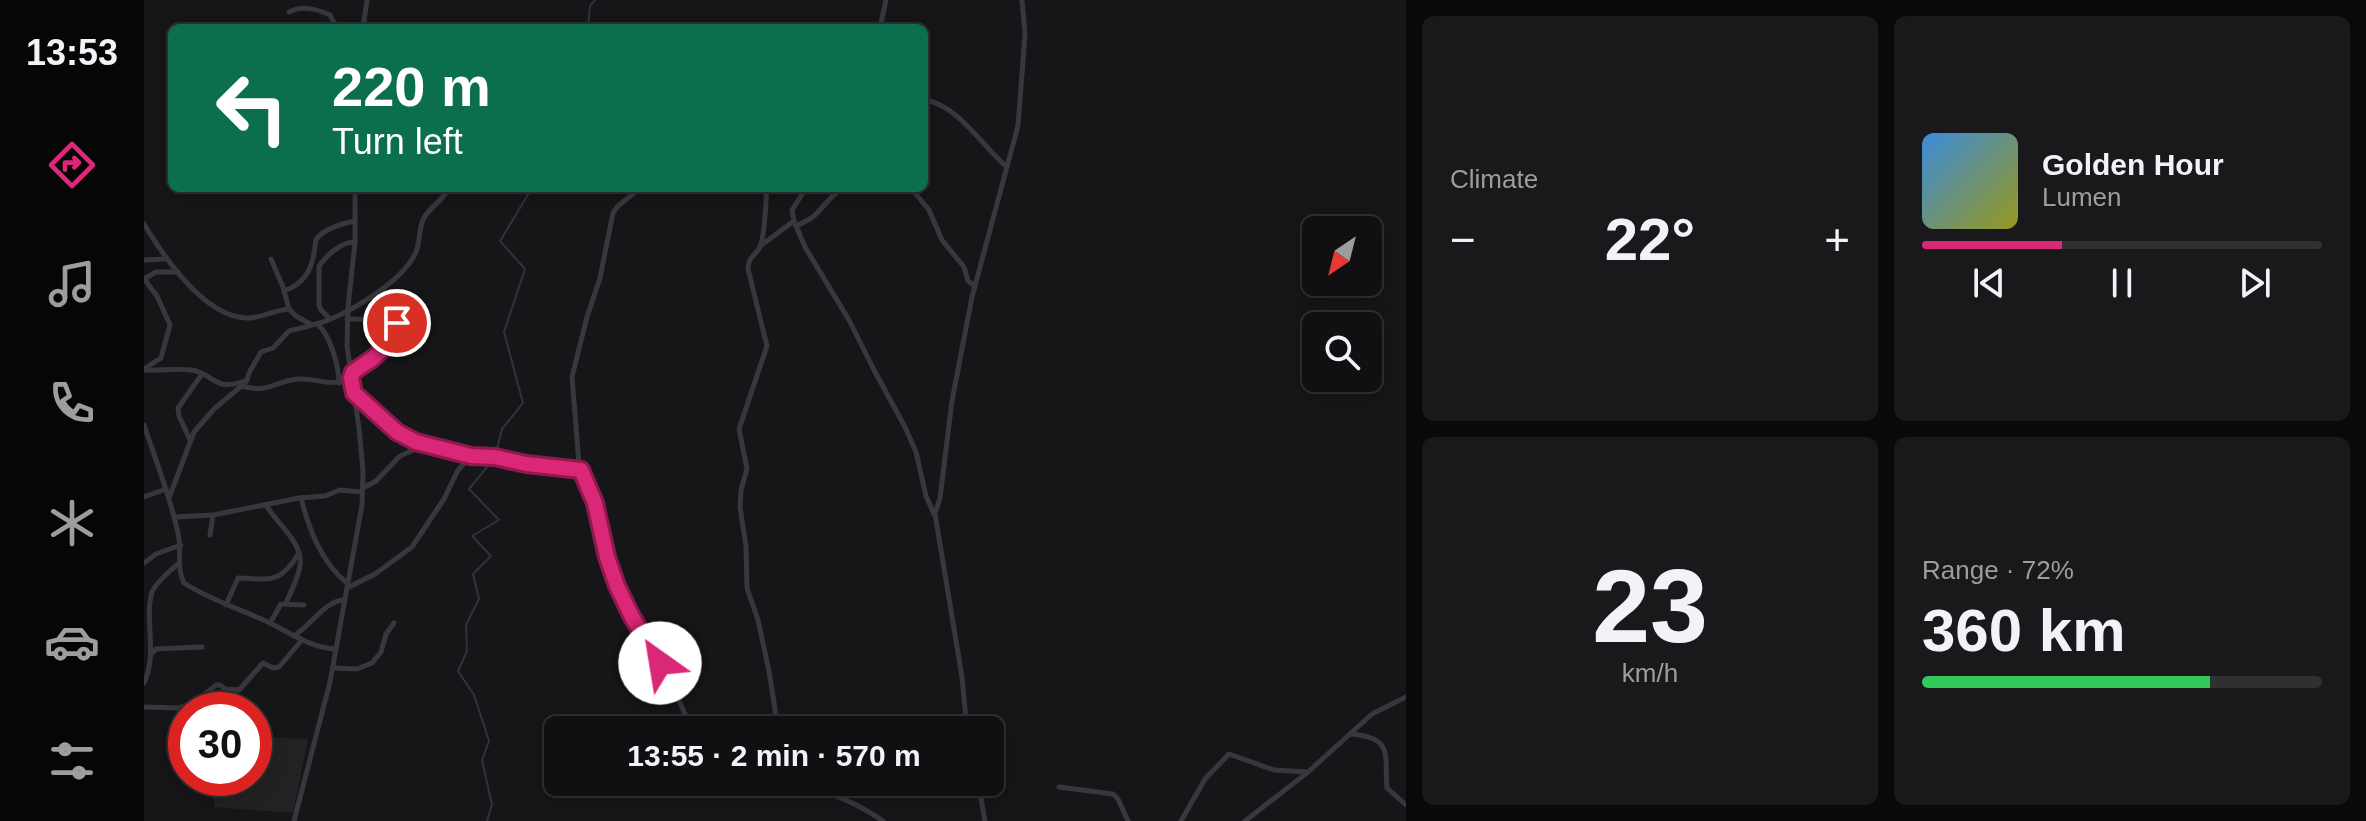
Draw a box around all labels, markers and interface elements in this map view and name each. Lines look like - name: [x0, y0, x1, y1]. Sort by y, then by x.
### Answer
- text: 13:53: [26, 32, 118, 73]
- text: 220 m: [332, 55, 491, 118]
- icon: left: [200, 56, 304, 160]
- text: Turn left: [332, 121, 463, 162]
- icon: directions: [44, 137, 100, 193]
- text: Golden Hour: [2042, 148, 2224, 181]
- text: Climate: [1450, 164, 1538, 194]
- text: Lumen: [2042, 182, 2122, 212]
- text: 22°: [1605, 206, 1695, 273]
- text: −: [1450, 215, 1476, 264]
- text: +: [1824, 215, 1850, 264]
- north arrow: [1302, 216, 1382, 296]
- map controls: [1302, 216, 1382, 392]
- icon: music: [44, 256, 100, 312]
- icon: previous: [1967, 261, 2011, 305]
- icon: pause: [2100, 261, 2144, 305]
- icon: next: [2233, 261, 2277, 305]
- pin: [363, 289, 431, 357]
- icon: arrive: [375, 301, 419, 345]
- button: search: [1302, 312, 1382, 392]
- icon: phone: [44, 375, 100, 431]
- icon: climate: [44, 495, 100, 551]
- text: 23: [1592, 548, 1708, 664]
- text: Range · 72%: [1922, 555, 2074, 585]
- text: 360 km: [1922, 597, 2126, 664]
- icon: car: [44, 614, 100, 670]
- position arrow: [618, 621, 702, 705]
- text: km/h: [1622, 658, 1678, 688]
- speed limit sign: 30: [168, 692, 272, 796]
- icon: filters: [44, 733, 100, 789]
- text: 13:55 · 2 min · 570 m: [627, 739, 921, 772]

